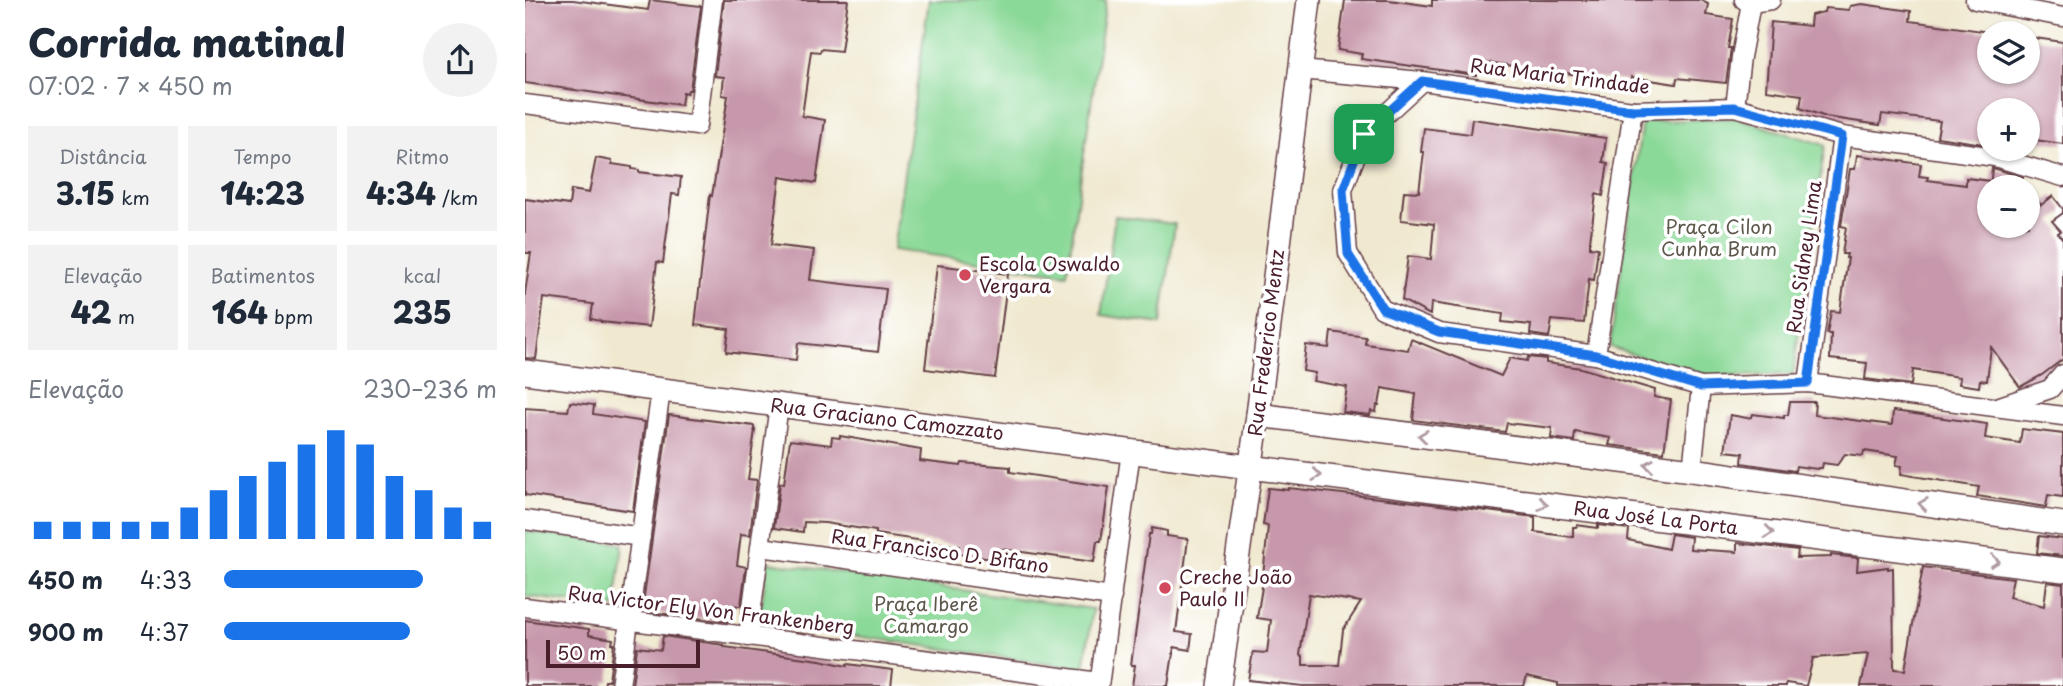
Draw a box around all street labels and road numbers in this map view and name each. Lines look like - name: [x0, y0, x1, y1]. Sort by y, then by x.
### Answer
- street label: Rua Maria Trindade: [1469, 50, 1651, 100]
- street label: Rua Sidney Lima: [1778, 179, 1828, 335]
- street label: Rua Frederico Mentz: [1240, 248, 1290, 438]
- street label: Rua Graciano Camozzato: [769, 390, 1005, 446]
- street label: Rua José La Porta: [1572, 493, 1740, 541]
- street label: Rua Francisco D. Bifano: [830, 521, 1051, 579]
- street label: Rua Victor Ely Von Frankenberg: [566, 578, 856, 640]

